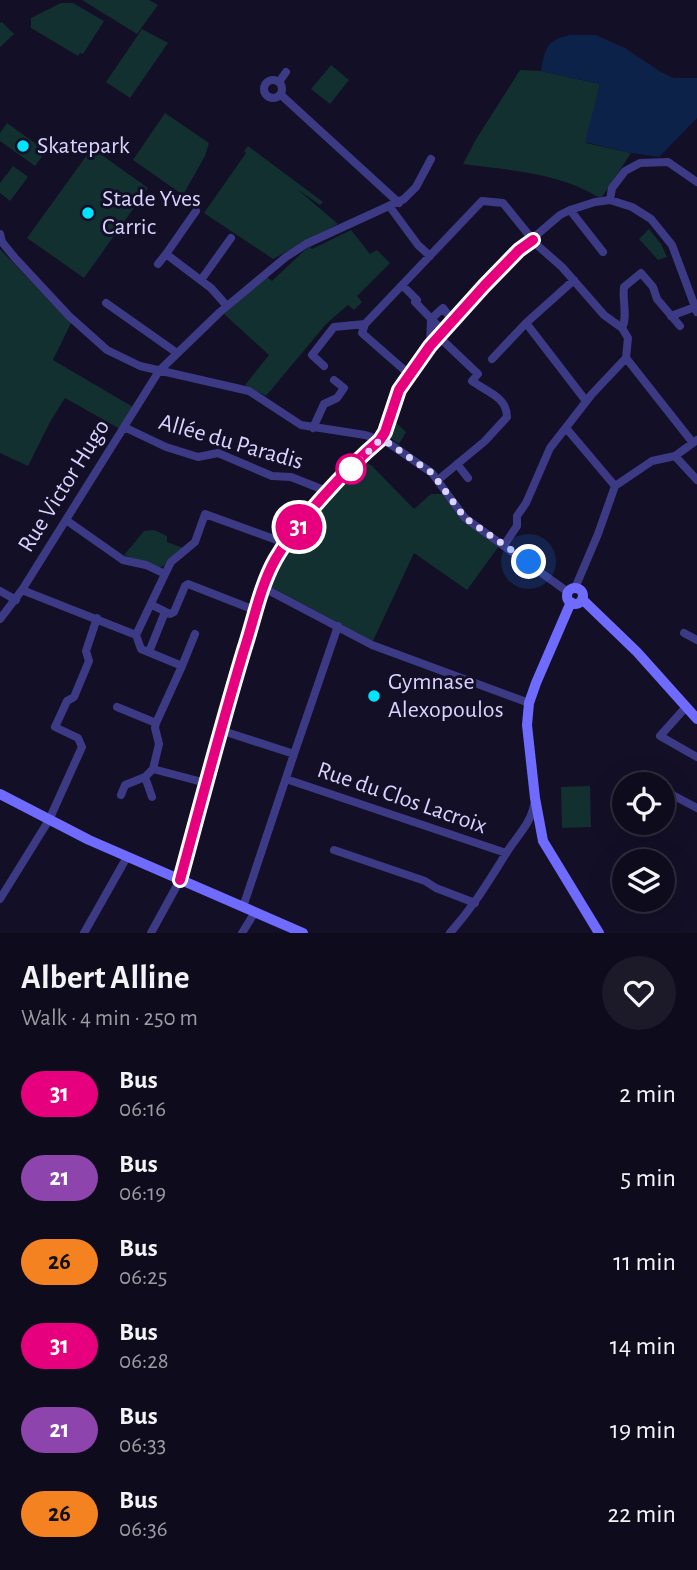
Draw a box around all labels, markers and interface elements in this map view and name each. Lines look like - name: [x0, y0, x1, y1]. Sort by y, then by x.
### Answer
- place label: Skatepark: [37, 134, 130, 158]
- marker: Skatepark: [15, 138, 31, 154]
- place label: Stade Yves Carric: [102, 187, 201, 239]
- marker: Stade Yves Carric: [80, 205, 96, 221]
- street label: Allée du Paradis: [156, 410, 306, 474]
- street label: Rue Victor Hugo: [14, 416, 114, 556]
- unlabelled marker: [336, 454, 366, 484]
- line badge: 31: [268, 504, 330, 550]
- text: 31: [290, 515, 308, 539]
- your location: [511, 544, 546, 579]
- place label: Gymnase Alexopoulos: [388, 670, 504, 722]
- marker: Gymnase Alexopoulos: [366, 688, 382, 704]
- street label: Rue du Clos Lacroix: [314, 758, 490, 838]
- map controls: [612, 772, 675, 912]
- button: locate: [612, 772, 675, 835]
- button: layers: [612, 849, 675, 912]
- button: heart: [602, 956, 676, 1030]
- text: Albert Alline: [21, 962, 189, 995]
- text: Walk · 4 min · 250 m: [21, 1007, 198, 1030]
- text: Bus: [119, 1067, 158, 1093]
- text: 2 min: [619, 1081, 676, 1107]
- text: 31: [50, 1082, 69, 1106]
- text: 06:16: [119, 1098, 166, 1121]
- text: Bus: [119, 1151, 158, 1177]
- text: 5 min: [620, 1165, 676, 1191]
- text: 21: [50, 1166, 69, 1190]
- text: 06:19: [119, 1182, 166, 1205]
- text: Bus: [119, 1235, 158, 1261]
- text: 11 min: [613, 1249, 676, 1275]
- text: 26: [48, 1250, 71, 1274]
- text: 06:25: [119, 1266, 167, 1289]
- text: Bus: [119, 1319, 158, 1345]
- text: 14 min: [610, 1333, 676, 1359]
- text: 31: [50, 1334, 69, 1358]
- text: 06:28: [119, 1350, 169, 1373]
- text: Bus: [119, 1403, 158, 1429]
- text: 19 min: [610, 1417, 676, 1443]
- text: 21: [50, 1418, 69, 1442]
- text: 06:33: [119, 1434, 166, 1457]
- text: Bus: [119, 1487, 158, 1513]
- text: 22 min: [608, 1501, 676, 1527]
- text: 26: [48, 1502, 71, 1526]
- text: 06:36: [119, 1518, 168, 1541]

